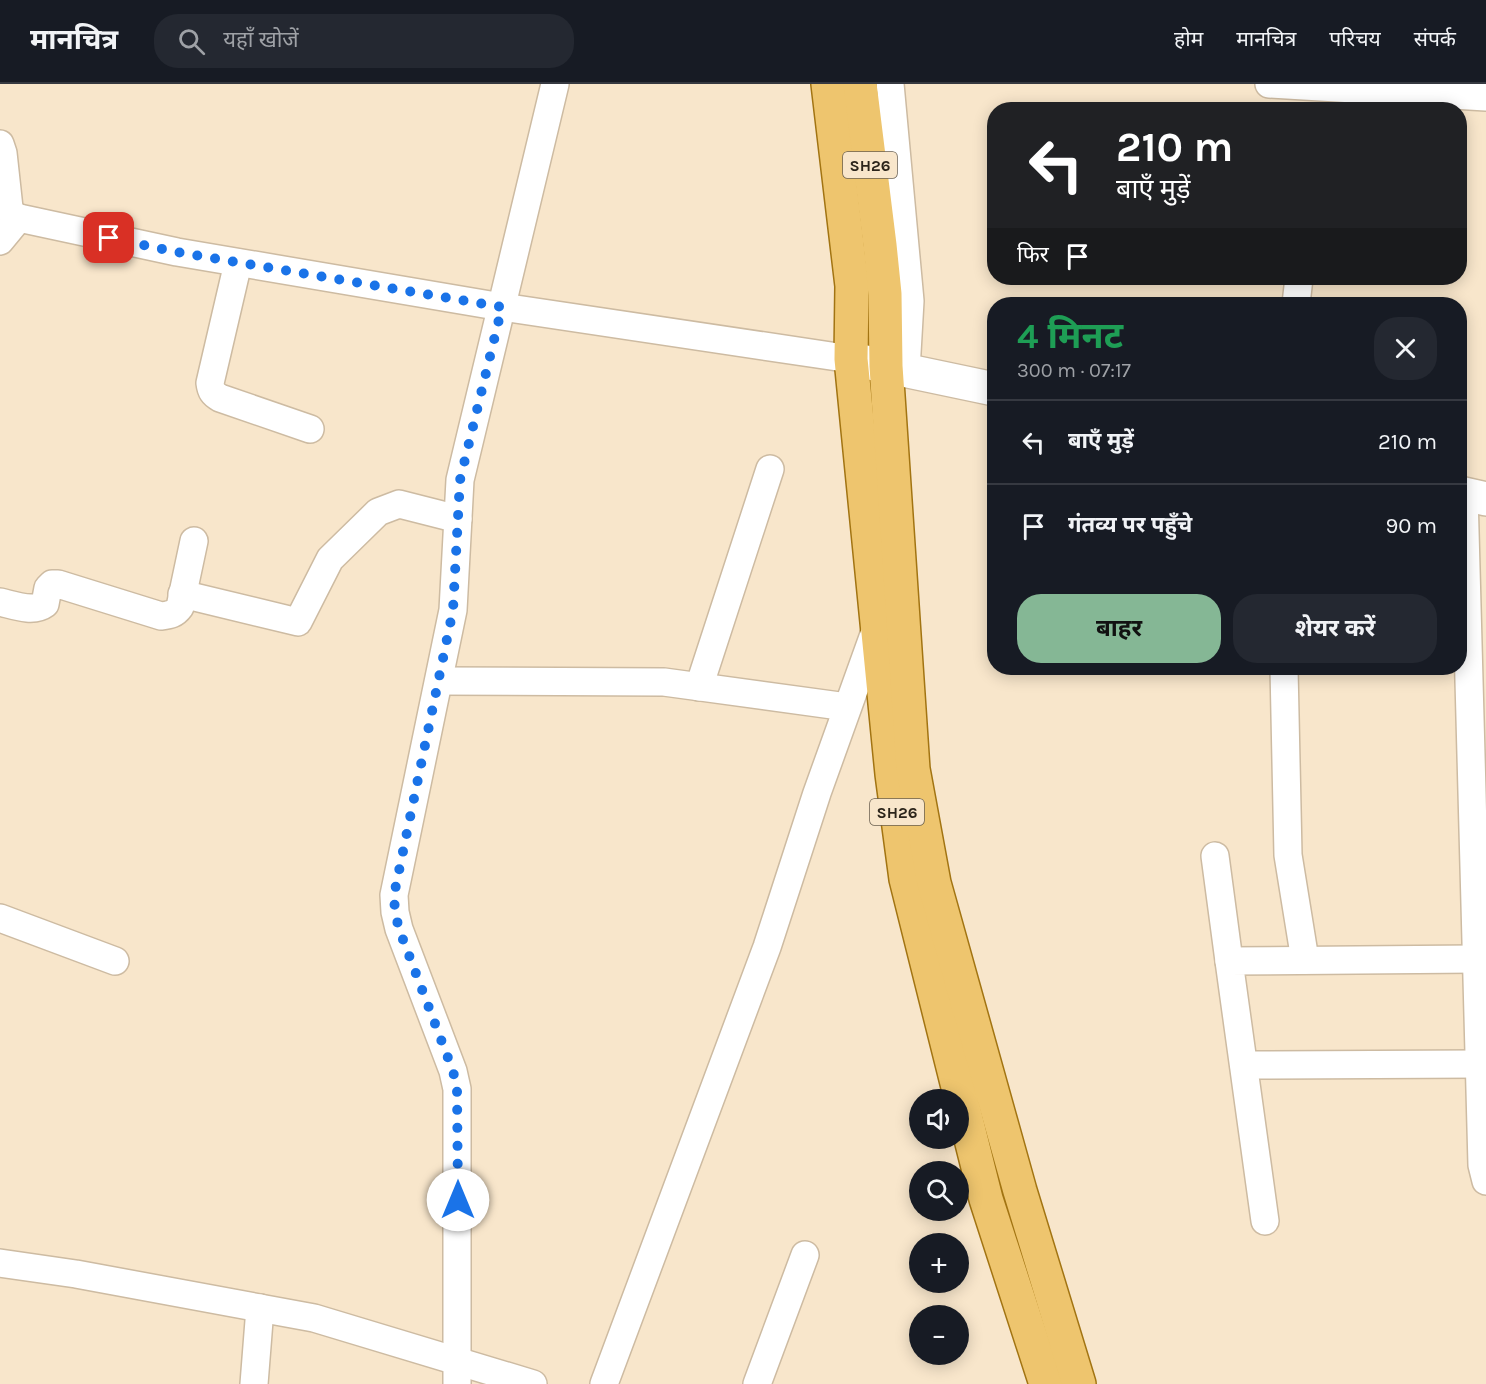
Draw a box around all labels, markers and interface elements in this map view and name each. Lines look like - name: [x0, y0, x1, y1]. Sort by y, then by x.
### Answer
- search box: [154, 14, 574, 68]
- text: मानचित्र: [30, 23, 118, 56]
- icon: search: [175, 25, 208, 58]
- text: यहाँ खोजें: [223, 27, 299, 53]
- text: होम: [1174, 27, 1203, 51]
- text: मानचित्र: [1236, 27, 1296, 51]
- text: परिचय: [1329, 27, 1381, 51]
- text: संपर्क: [1414, 27, 1456, 51]
- text: 210 m: [1116, 122, 1233, 172]
- icon: left: [1017, 126, 1095, 204]
- road number: SH26: [843, 152, 897, 178]
- text: बाएँ मुड़ें: [1116, 173, 1190, 205]
- pin: [83, 212, 134, 263]
- icon: arrive: [92, 221, 125, 254]
- icon: arrive: [1061, 240, 1094, 273]
- text: फिर: [1017, 242, 1049, 268]
- text: 4 मिनट: [1017, 315, 1123, 357]
- button: close: [1374, 317, 1437, 380]
- text: 300 m · 07:17: [1017, 359, 1131, 382]
- icon: left: [1017, 426, 1050, 459]
- text: बाएँ मुड़ें: [1068, 428, 1134, 454]
- text: 210 m: [1378, 429, 1437, 455]
- icon: arrive: [1017, 510, 1050, 543]
- text: गंतव्य पर पहुँचे: [1068, 512, 1192, 538]
- text: 90 m: [1385, 513, 1437, 539]
- button: बाहर: [1017, 594, 1221, 663]
- button: शेयर करें: [1233, 594, 1437, 663]
- road number: SH26: [870, 799, 924, 825]
- map controls: [909, 1089, 969, 1365]
- button: sound: [909, 1089, 969, 1149]
- button: search: [909, 1161, 969, 1221]
- position arrow: [426, 1168, 490, 1232]
- button: +: [909, 1233, 969, 1293]
- button: −: [909, 1305, 969, 1365]

